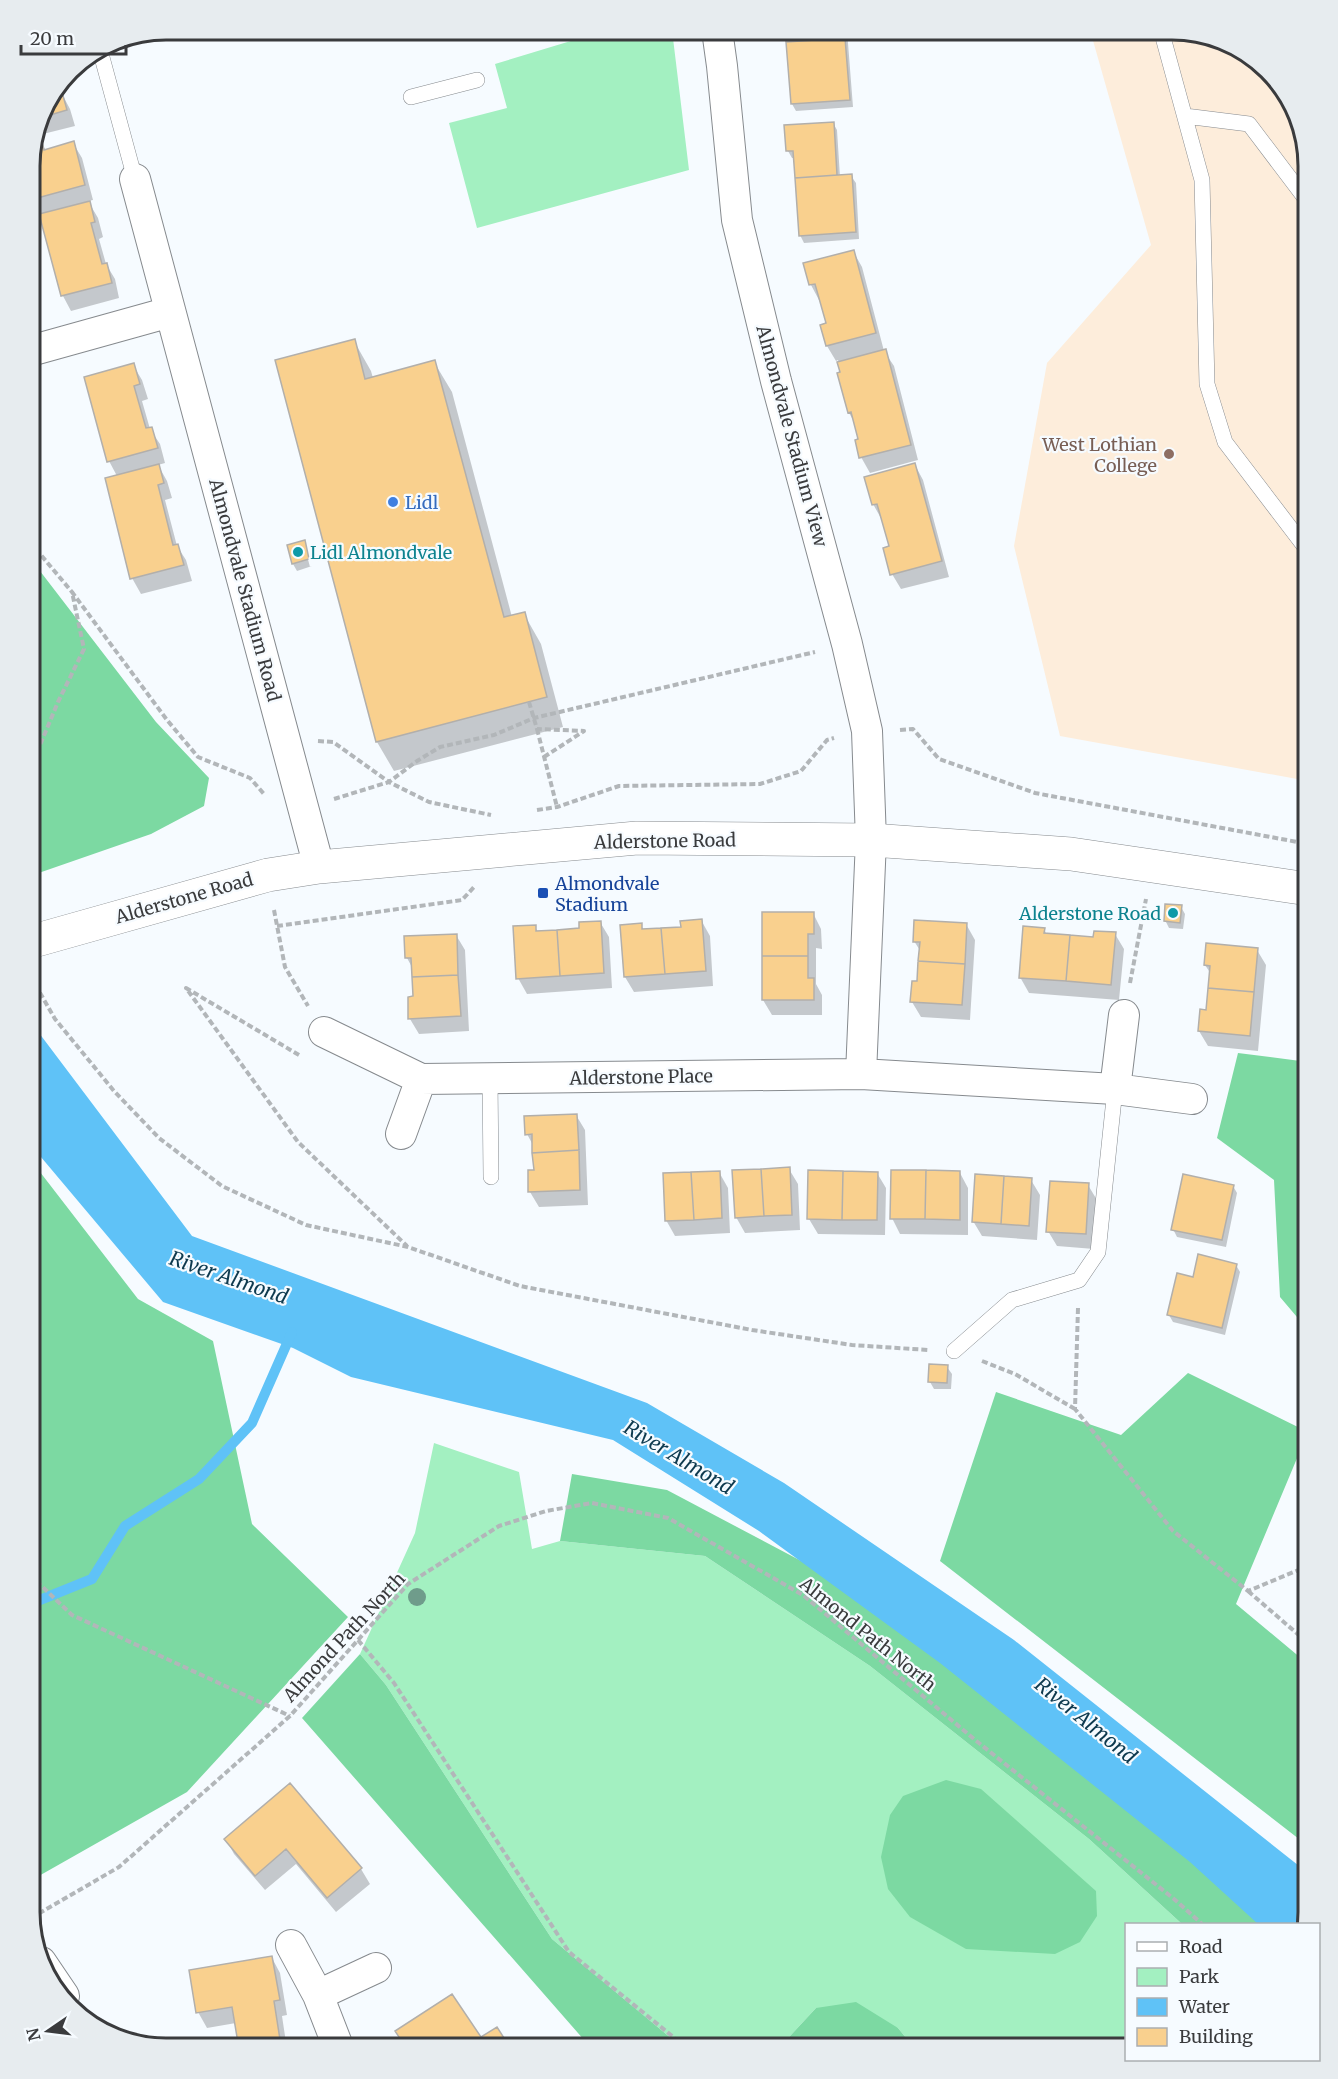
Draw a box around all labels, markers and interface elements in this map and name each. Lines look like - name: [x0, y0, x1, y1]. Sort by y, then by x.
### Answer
- scale bar: [21, 18, 126, 56]
- text: 20 m: [30, 27, 74, 50]
- street label: Almondvale Stadium View: [751, 322, 833, 550]
- place label: West Lothian College: [1041, 433, 1157, 477]
- marker: West Lothian College: [1162, 447, 1176, 461]
- street label: Almondvale Stadium Road: [204, 475, 286, 704]
- place label: Lidl: [405, 491, 439, 514]
- marker: Lidl: [386, 495, 400, 509]
- place label: Lidl Almondvale: [310, 541, 452, 564]
- marker: Lidl Almondvale: [291, 545, 305, 559]
- street label: Alderstone Road: [593, 828, 736, 854]
- street label: Alderstone Road: [112, 867, 256, 929]
- place label: Almondvale Stadium: [554, 872, 660, 916]
- marker: Almondvale Stadium: [536, 886, 550, 900]
- place label: Alderstone Road: [1018, 902, 1161, 925]
- marker: Alderstone Road: [1166, 906, 1180, 920]
- street label: Alderstone Place: [568, 1064, 713, 1090]
- water label: River Almond: [166, 1245, 292, 1309]
- water label: River Almond: [620, 1414, 739, 1500]
- street label: Almond Path North: [277, 1567, 410, 1707]
- street label: Almond Path North: [794, 1571, 941, 1696]
- water label: River Almond: [1030, 1671, 1142, 1769]
- legend: [1125, 1923, 1320, 2061]
- text: Road: [1179, 1935, 1223, 1958]
- text: Park: [1179, 1965, 1220, 1988]
- text: Water: [1178, 1995, 1230, 2018]
- north arrow: [18, 2001, 78, 2061]
- text: Building: [1179, 2025, 1253, 2048]
- text: N: [22, 2026, 45, 2043]

